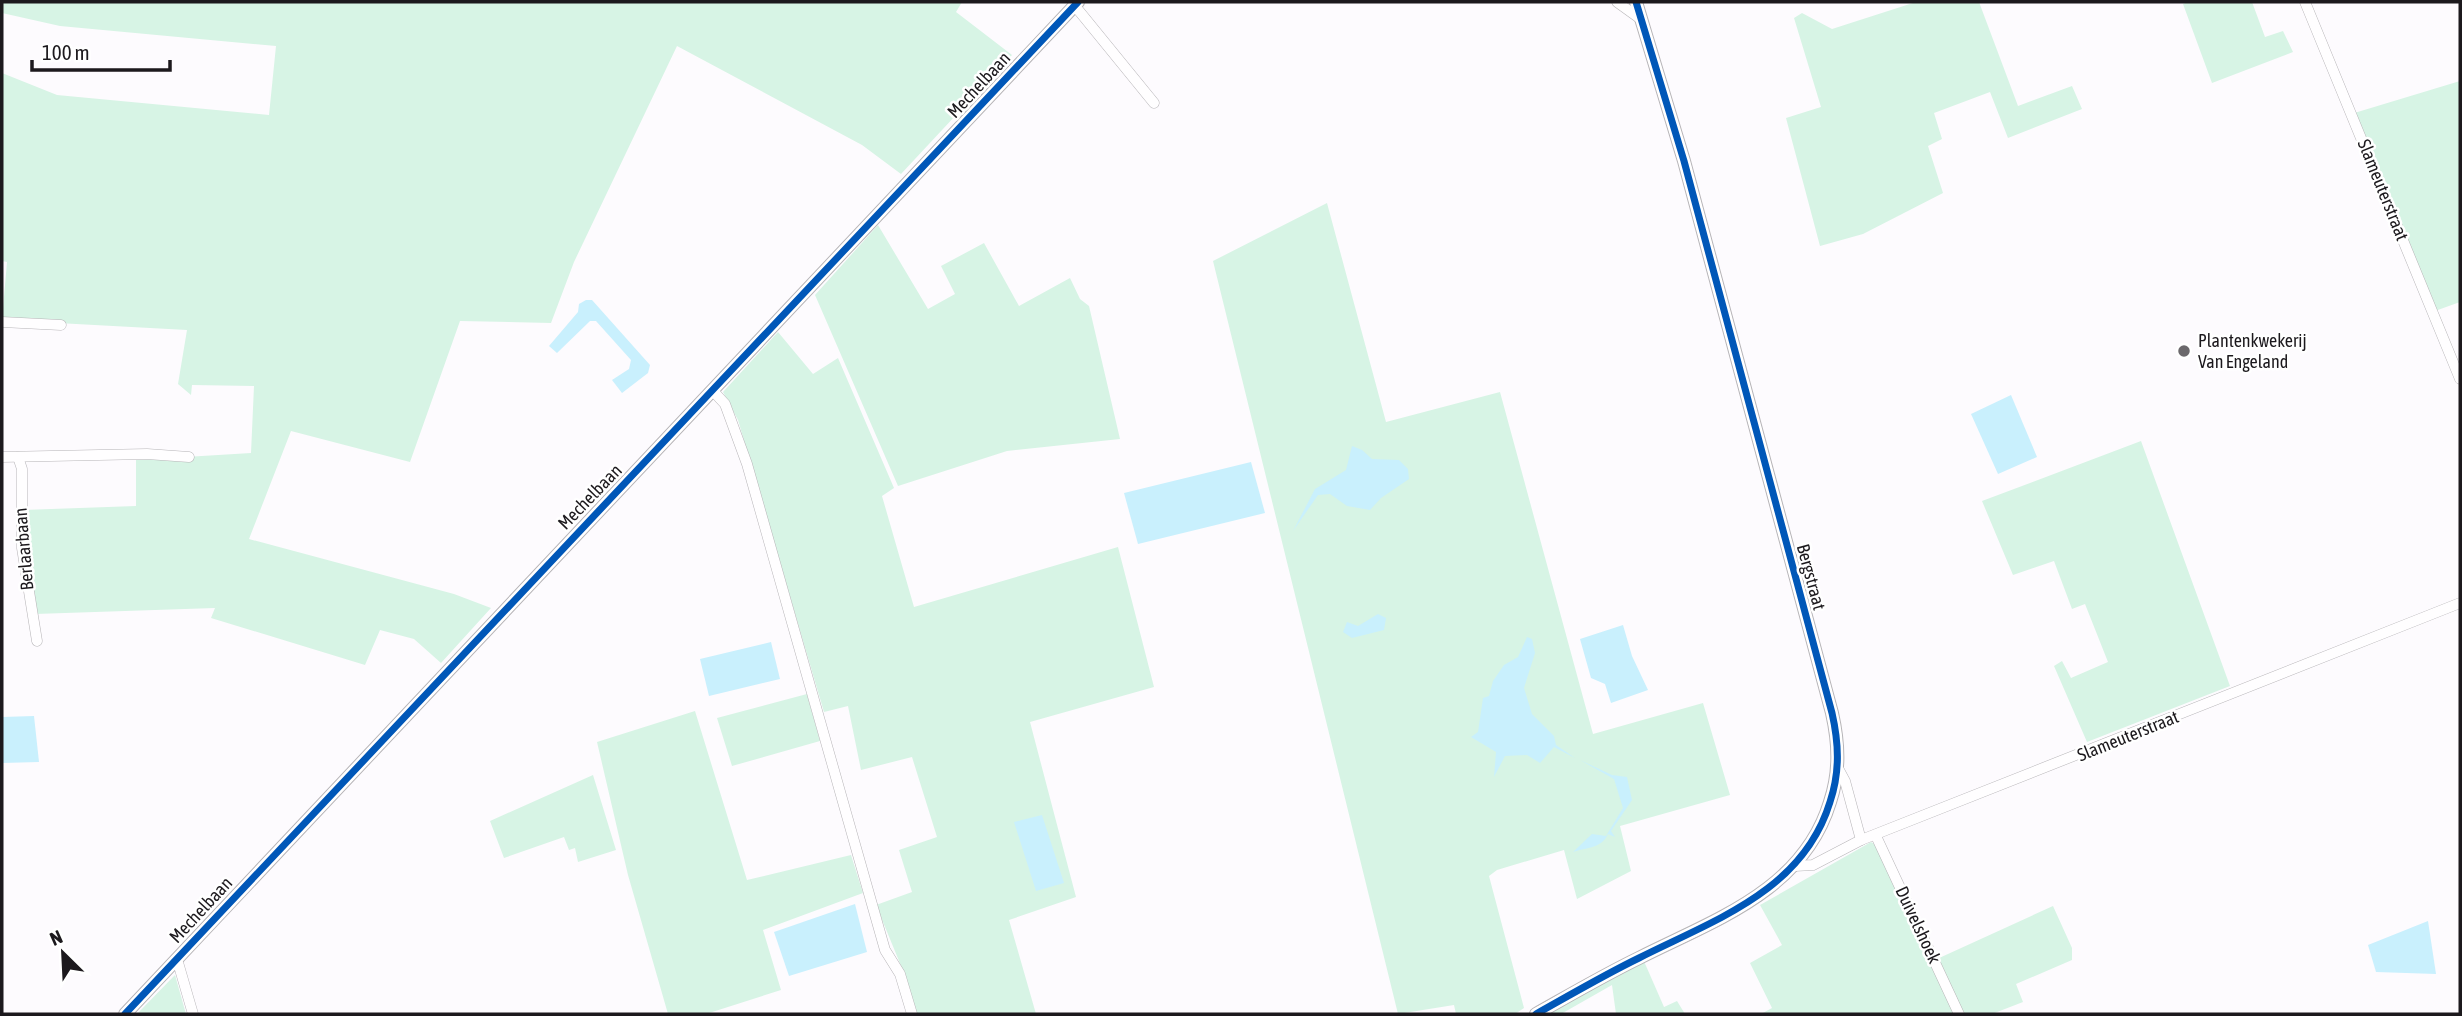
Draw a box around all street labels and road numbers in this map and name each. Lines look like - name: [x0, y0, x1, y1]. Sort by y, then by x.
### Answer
- street label: Mechelbaan: [943, 47, 1014, 122]
- street label: Slameuterstraat: [2354, 136, 2413, 244]
- street label: Mechelbaan: [553, 460, 626, 534]
- street label: Berlaarbaan: [9, 507, 38, 591]
- street label: Bergstraat: [1793, 541, 1830, 612]
- street label: Slameuterstraat: [2074, 706, 2182, 765]
- street label: Mechelbaan: [165, 872, 236, 947]
- street label: Duivelshoek: [1891, 883, 1945, 967]

